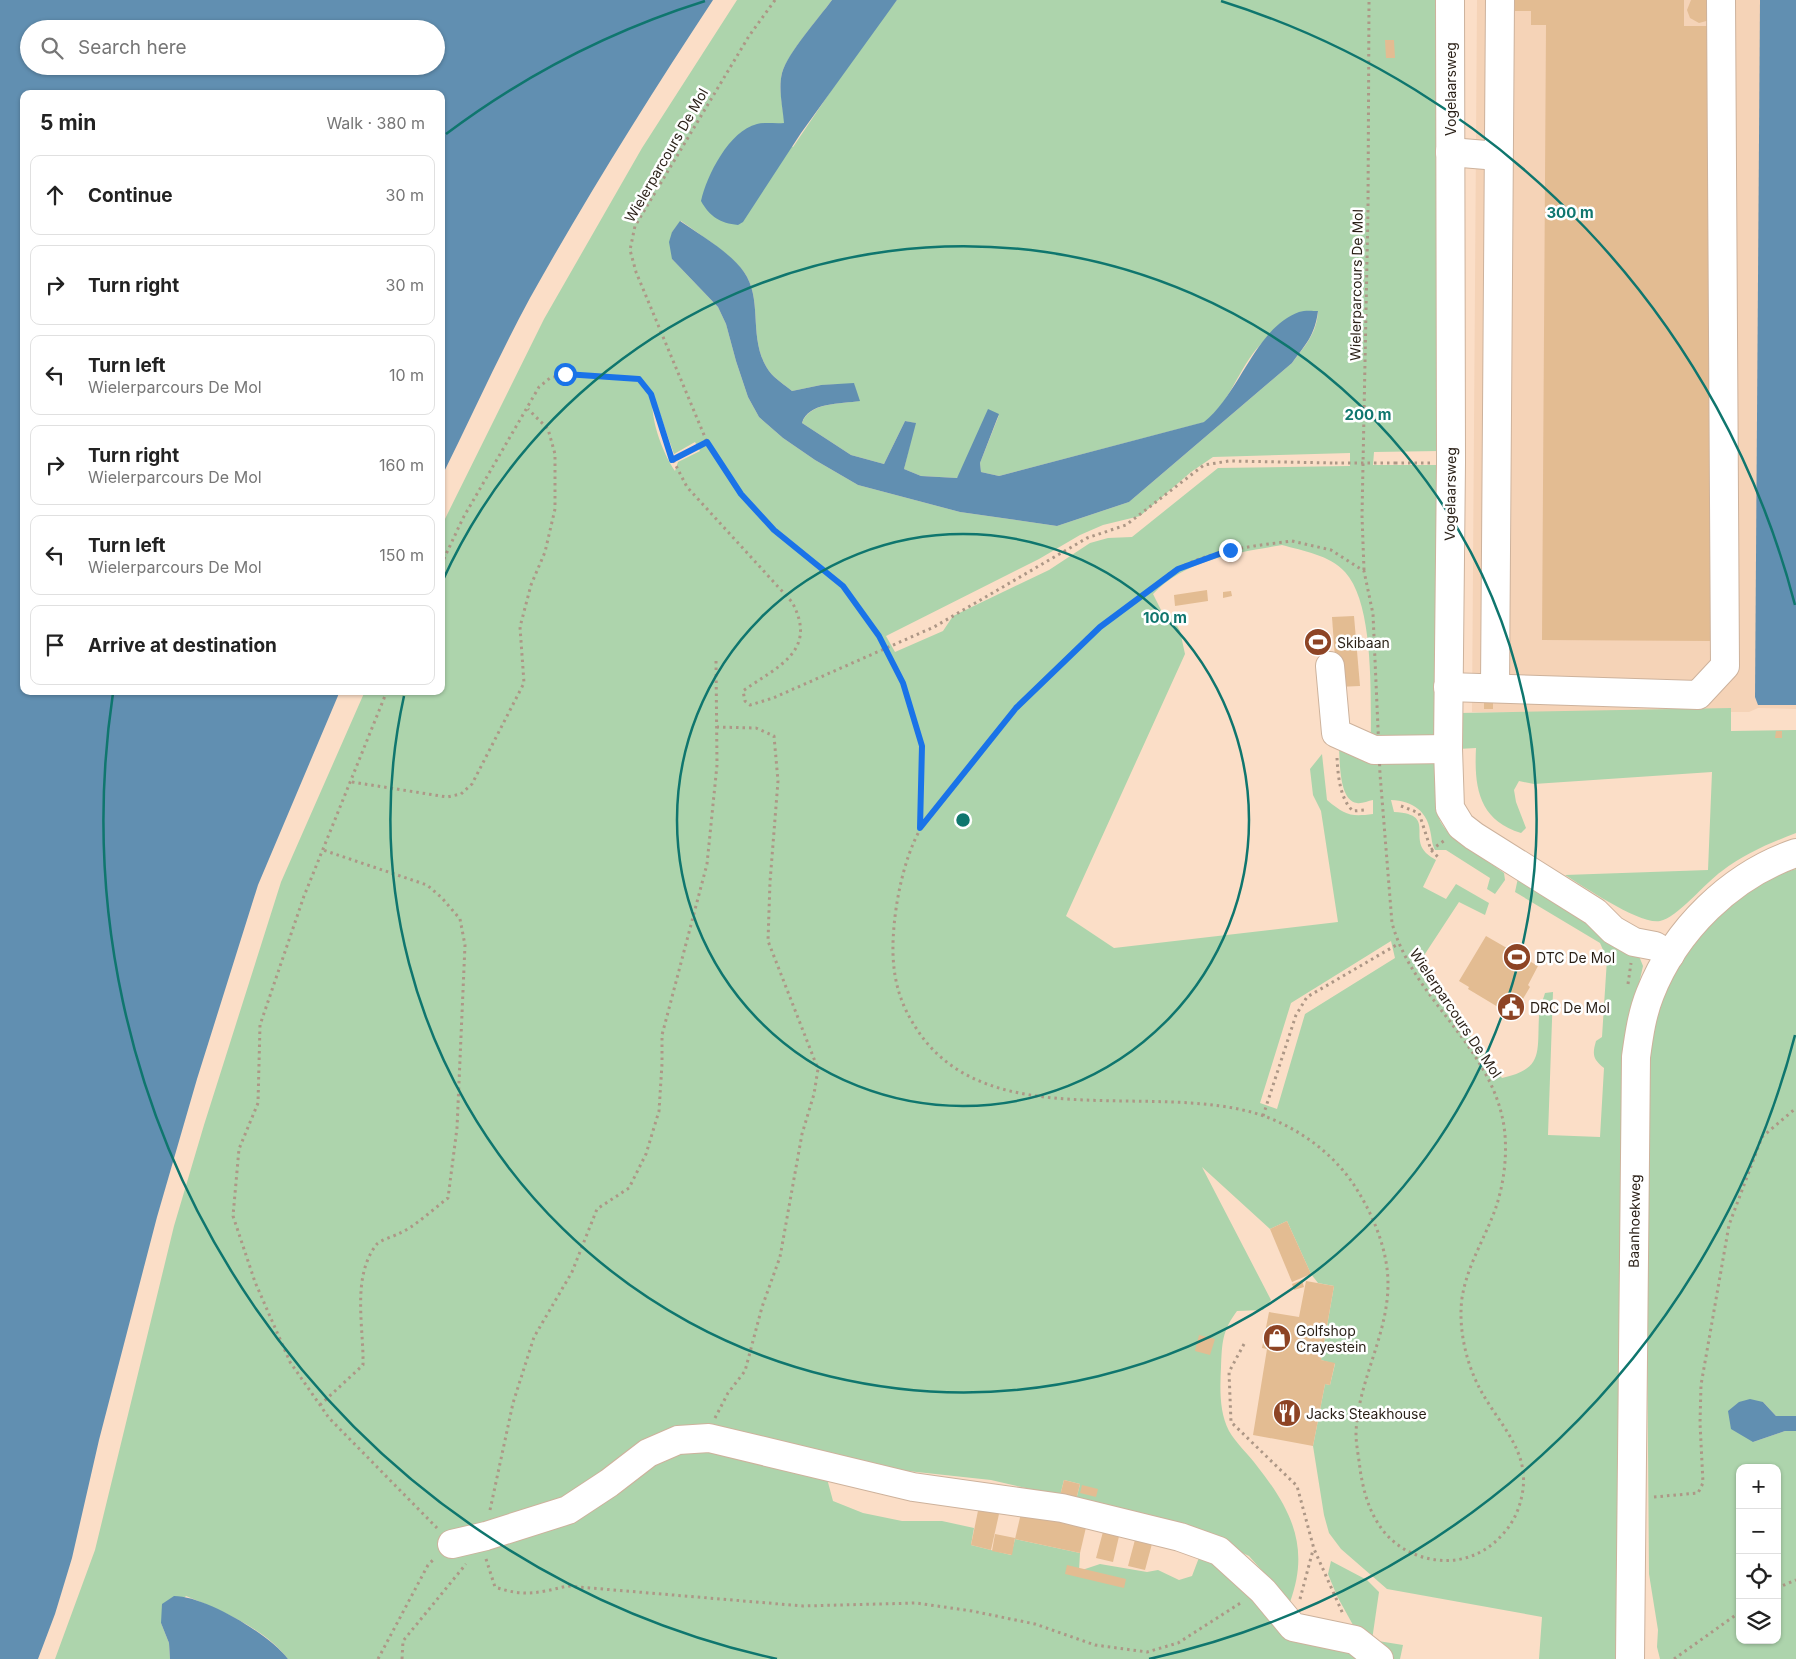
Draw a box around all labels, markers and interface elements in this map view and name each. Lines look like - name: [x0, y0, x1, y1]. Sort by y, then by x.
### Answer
- search box: [20, 20, 445, 75]
- icon: search: [38, 34, 66, 62]
- text: Search here: [78, 36, 187, 59]
- street label: Vogelaarsweg: [1442, 42, 1459, 136]
- street label: Wielerparcours De Mol: [621, 85, 711, 225]
- text: 5 min: [40, 110, 96, 135]
- text: Walk · 380 m: [326, 113, 425, 133]
- icon: ahead: [41, 181, 69, 209]
- text: Continue: [88, 184, 173, 207]
- text: 30 m: [386, 185, 424, 205]
- text: 300 m: [1546, 203, 1594, 222]
- street label: Wielerparcours De Mol: [1346, 209, 1366, 361]
- icon: right: [41, 271, 69, 299]
- text: Turn right: [88, 274, 179, 297]
- text: 30 m: [386, 275, 424, 295]
- text: Turn left: [88, 354, 166, 377]
- icon: left: [41, 361, 69, 389]
- route start: [554, 363, 577, 386]
- text: 10 m: [389, 365, 424, 385]
- text: Wielerparcours De Mol: [88, 377, 262, 397]
- text: 200 m: [1345, 405, 1391, 424]
- text: Turn right: [88, 444, 179, 467]
- street label: Vogelaarsweg: [1441, 447, 1459, 541]
- icon: right: [41, 451, 69, 479]
- text: 160 m: [379, 455, 424, 475]
- text: Wielerparcours De Mol: [88, 467, 262, 487]
- text: Turn left: [88, 534, 166, 557]
- route end: [1219, 539, 1242, 562]
- icon: left: [41, 541, 69, 569]
- text: 150 m: [379, 545, 424, 565]
- text: Wielerparcours De Mol: [88, 557, 262, 577]
- text: 100 m: [1143, 608, 1187, 627]
- sports icon: Skibaan: [1303, 627, 1333, 657]
- icon: arrive: [41, 631, 69, 659]
- text: Arrive at destination: [88, 634, 277, 657]
- place label: Skibaan: [1337, 634, 1390, 651]
- centre of rings: [954, 811, 972, 829]
- sports icon: DTC De Mol: [1502, 942, 1532, 972]
- street label: Wielerparcours De Mol: [1406, 945, 1506, 1081]
- place label: DTC De Mol: [1536, 949, 1615, 966]
- public building icon: DRC De Mol: [1496, 992, 1526, 1022]
- place label: DRC De Mol: [1530, 999, 1610, 1016]
- street label: Baanhoekweg: [1625, 1174, 1643, 1268]
- place label: Golfshop Crayestein: [1296, 1322, 1367, 1355]
- shop icon: Golfshop Crayestein: [1262, 1323, 1292, 1353]
- restaurant icon: Jacks Steakhouse: [1272, 1398, 1302, 1428]
- place label: Jacks Steakhouse: [1306, 1405, 1427, 1422]
- map controls: [1736, 1464, 1781, 1644]
- button: +: [1736, 1464, 1781, 1509]
- button: −: [1736, 1509, 1781, 1554]
- button: locate: [1736, 1554, 1781, 1599]
- button: layers: [1736, 1599, 1781, 1644]

